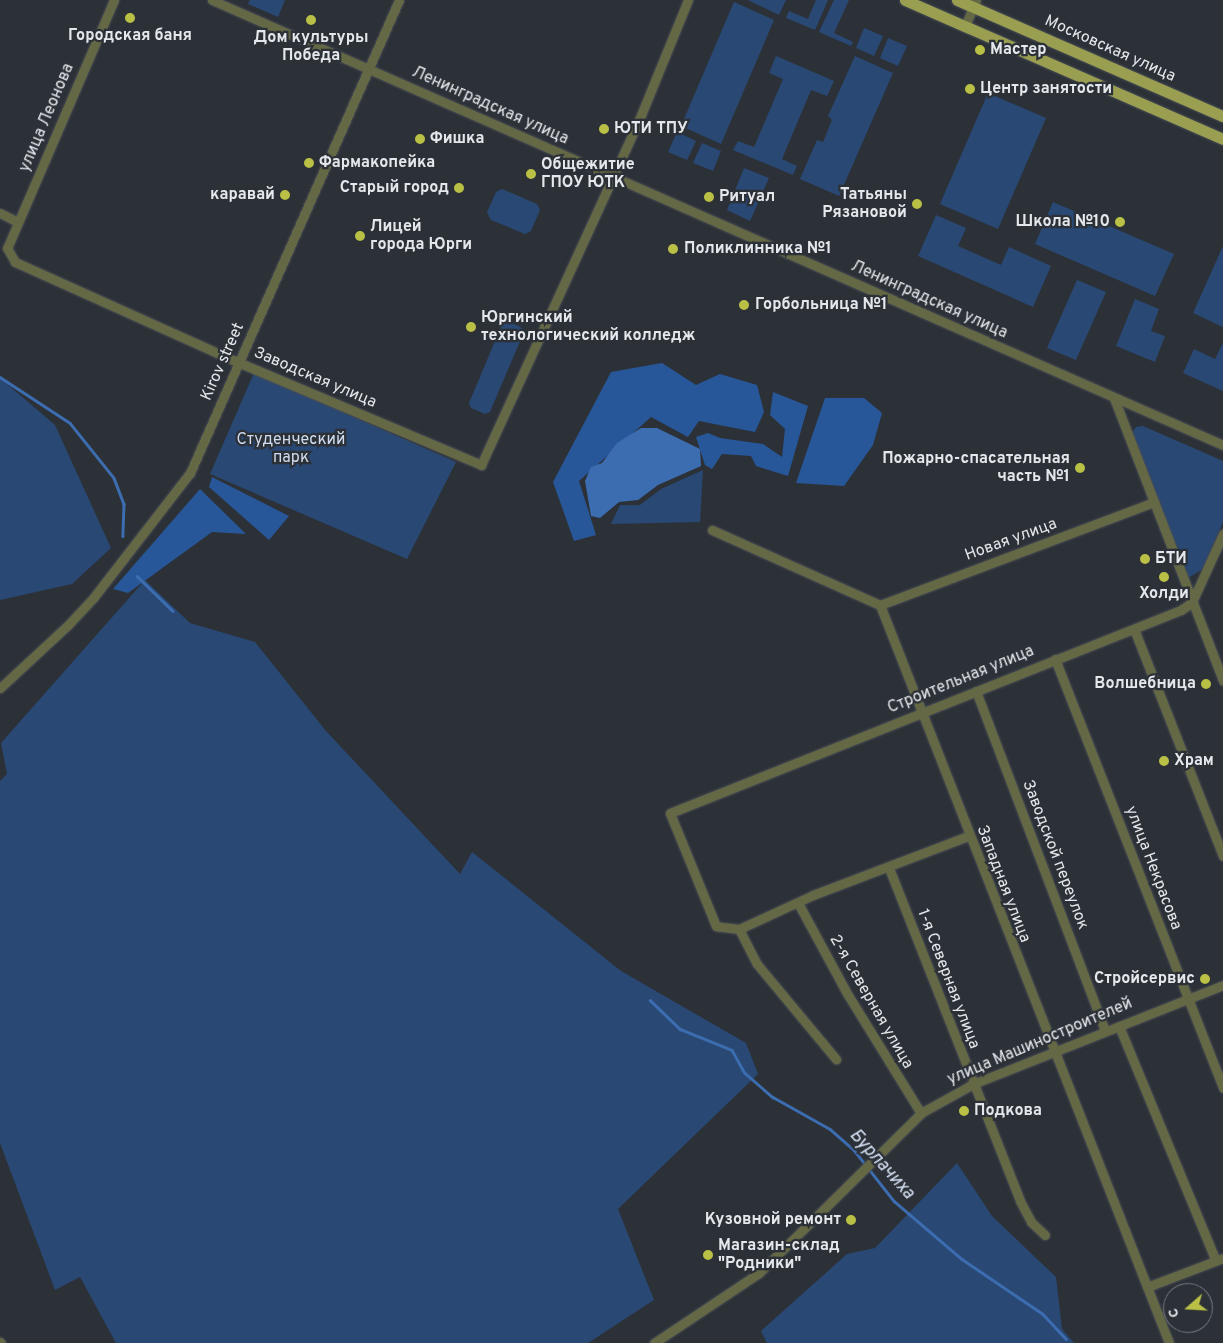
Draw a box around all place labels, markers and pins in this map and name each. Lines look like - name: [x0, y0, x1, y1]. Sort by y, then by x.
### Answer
- marker: Городская баня: [124, 12, 136, 24]
- marker: Дом культуры Победа: [305, 14, 317, 26]
- place label: Городская баня: [68, 26, 192, 46]
- place label: Дом культуры Победа: [254, 28, 368, 66]
- place label: Мастер: [990, 40, 1047, 60]
- marker: Мастер: [974, 44, 986, 56]
- place label: Центр занятости: [980, 79, 1112, 99]
- marker: Центр занятости: [964, 83, 976, 95]
- place label: ЮТИ ТПУ: [614, 119, 688, 139]
- marker: ЮТИ ТПУ: [598, 123, 610, 135]
- place label: Фишка: [430, 129, 484, 149]
- marker: Фишка: [414, 133, 426, 145]
- place label: Фармакопейка: [319, 153, 435, 173]
- place label: Общежитие ГПОУ ЮТК: [541, 155, 635, 193]
- marker: Фармакопейка: [303, 157, 315, 169]
- marker: Общежитие ГПОУ ЮТК: [525, 168, 537, 180]
- place label: Старый город: [340, 178, 449, 198]
- marker: Старый город: [453, 182, 465, 194]
- place label: каравай: [210, 185, 275, 205]
- place label: Татьяны Рязановой: [822, 185, 907, 223]
- place label: Ритуал: [719, 187, 775, 207]
- marker: каравай: [279, 189, 291, 201]
- marker: Ритуал: [703, 191, 715, 203]
- marker: Татьяны Рязановой: [911, 198, 923, 210]
- place label: Школа №10: [1016, 212, 1110, 232]
- marker: Школа №10: [1114, 216, 1126, 228]
- place label: Лицей города Юрги: [370, 217, 472, 255]
- marker: Лицей города Юрги: [354, 230, 366, 242]
- place label: Поликлинника №1: [684, 239, 832, 259]
- marker: Поликлинника №1: [666, 242, 680, 256]
- place label: Горбольница №1: [755, 295, 887, 315]
- marker: Горбольница №1: [737, 298, 751, 312]
- place label: Юргинский технологический колледж: [481, 308, 696, 346]
- marker: Юргинский технологический колледж: [465, 321, 477, 333]
- place label: Пожарно-спасательная часть №1: [882, 449, 1070, 487]
- marker: Пожарно-спасательная часть №1: [1074, 462, 1086, 474]
- place label: БТИ: [1155, 549, 1187, 569]
- marker: БТИ: [1139, 553, 1151, 565]
- marker: Холди: [1158, 571, 1170, 583]
- place label: Холди: [1139, 584, 1189, 604]
- place label: Волшебница: [1094, 674, 1196, 694]
- marker: Волшебница: [1200, 678, 1212, 690]
- place label: Храм: [1174, 751, 1214, 771]
- marker: Храм: [1158, 755, 1170, 767]
- place label: Стройсервис: [1094, 969, 1195, 989]
- marker: Стройсервис: [1199, 973, 1211, 985]
- place label: Подкова: [974, 1101, 1042, 1121]
- marker: Подкова: [958, 1105, 970, 1117]
- place label: Кузовной ремонт: [705, 1210, 841, 1230]
- marker: Кузовной ремонт: [845, 1214, 857, 1226]
- place label: Магазин-склад "Родники": [718, 1236, 840, 1274]
- marker: Магазин-склад "Родники": [702, 1249, 714, 1261]

